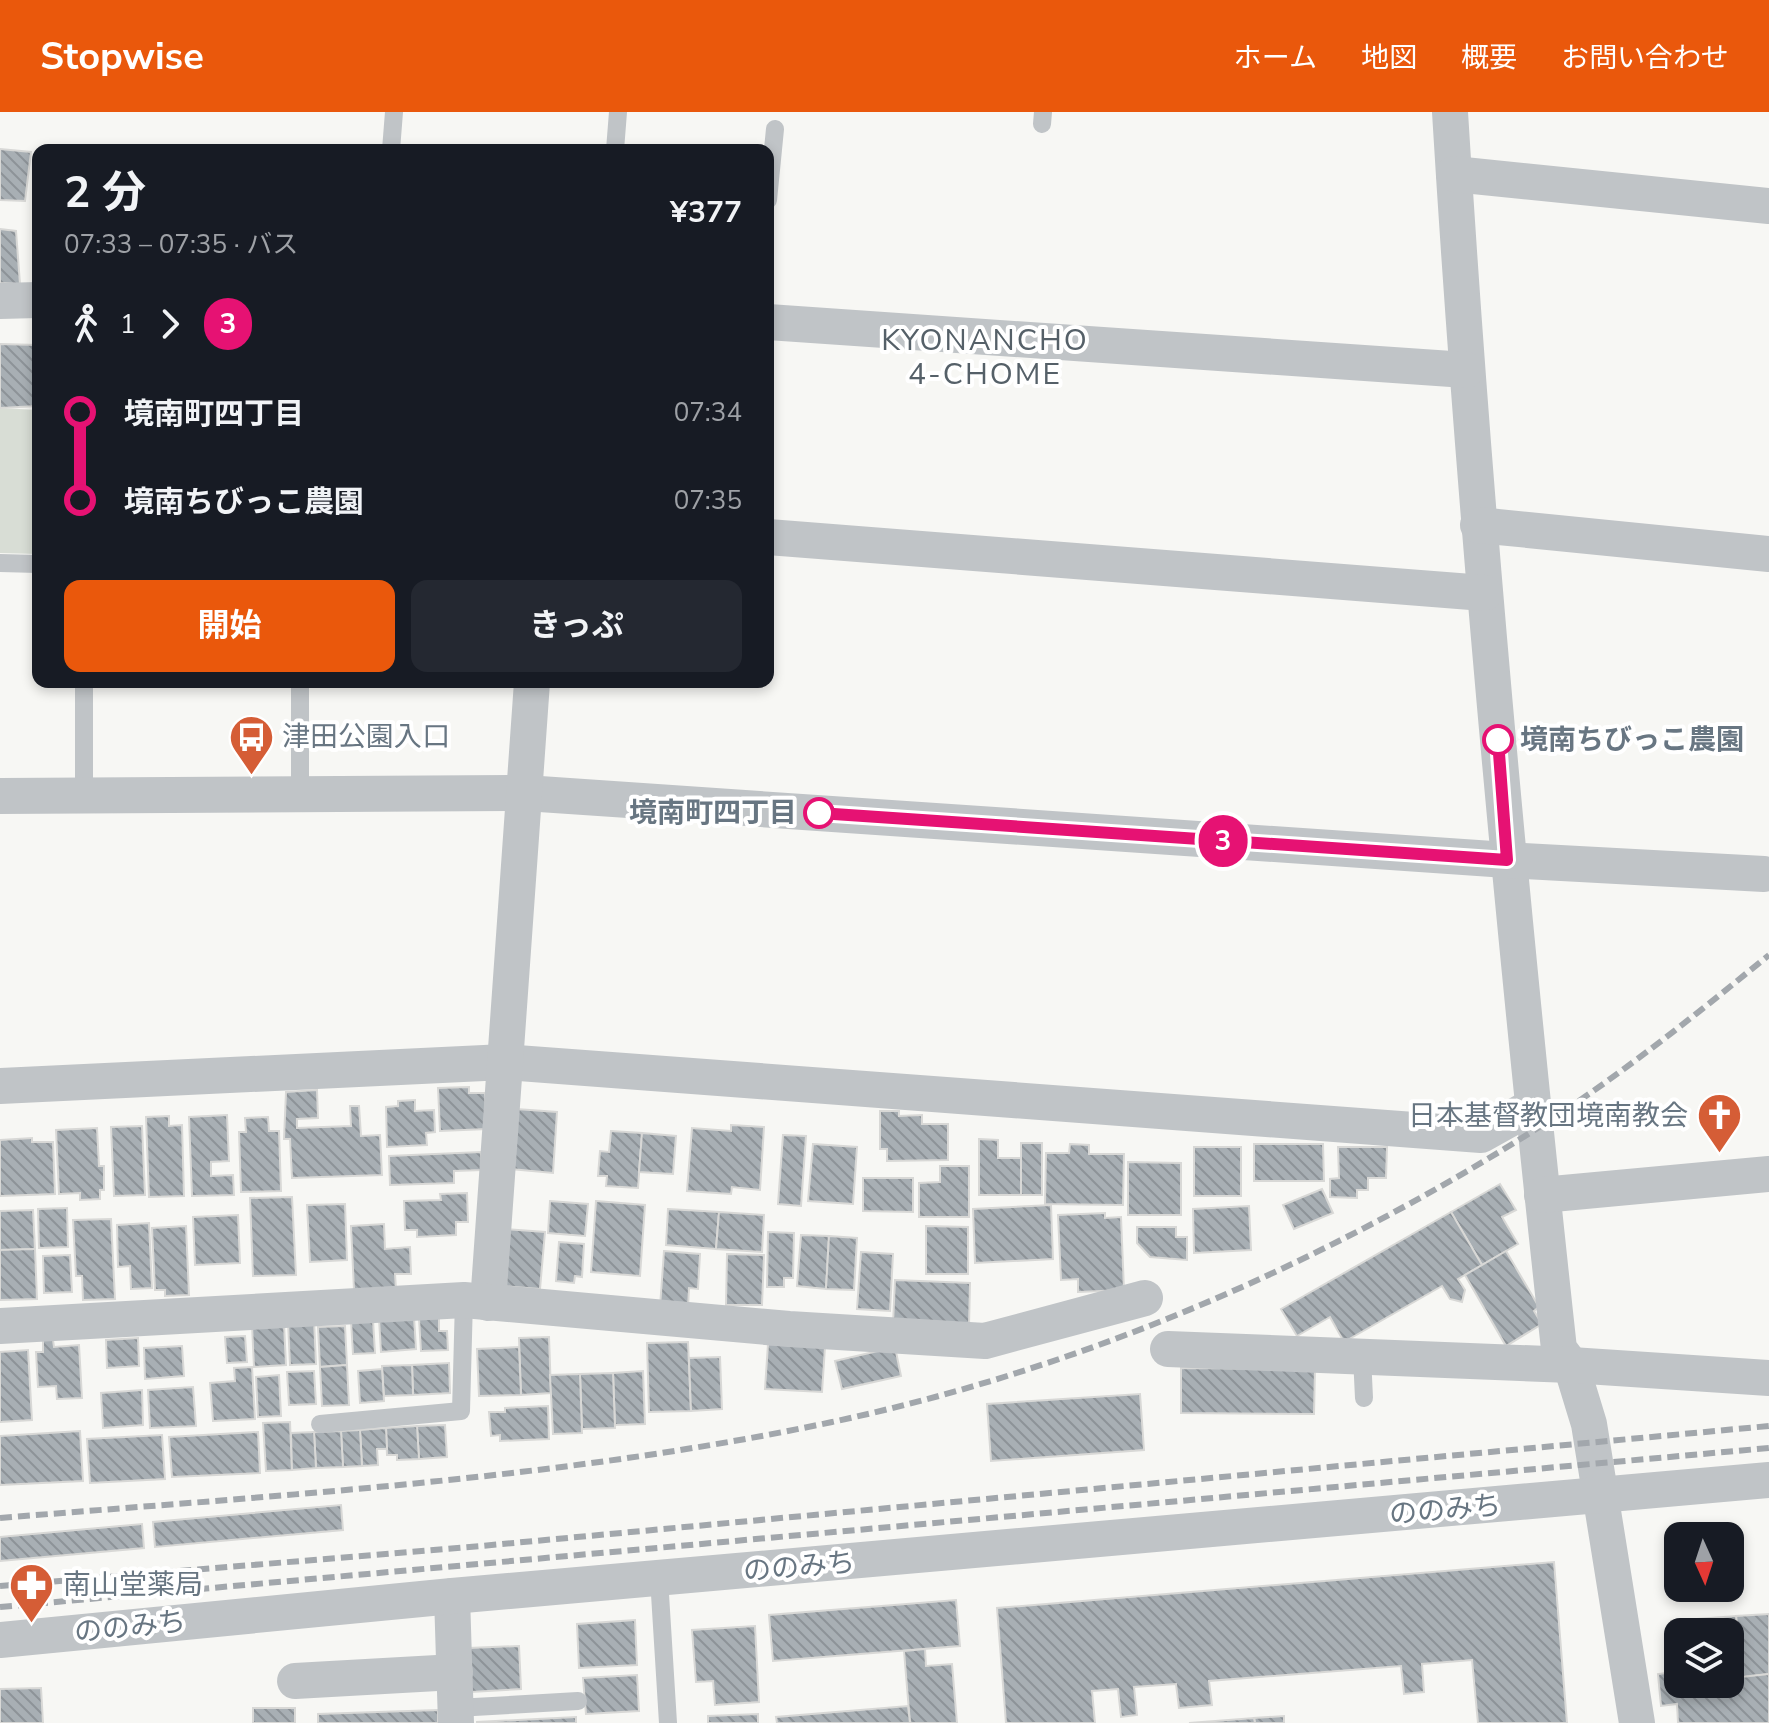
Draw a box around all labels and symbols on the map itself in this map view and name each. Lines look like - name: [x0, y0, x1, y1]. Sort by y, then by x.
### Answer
- district label: KYONANCHO 4-CHOME: [881, 320, 1089, 395]
- bus stop icon: 津田公園入口: [227, 713, 275, 776]
- place label: 津田公園入口: [282, 718, 450, 756]
- place label: 境南ちびっこ農園: [1520, 721, 1744, 759]
- marker: 境南ちびっこ農園: [1483, 725, 1513, 755]
- place label: 境南町四丁目: [629, 794, 797, 832]
- marker: 境南町四丁目: [804, 798, 834, 828]
- line badge: 3: [1197, 815, 1249, 867]
- church icon: 日本基督教団境南教会: [1695, 1092, 1743, 1155]
- place label: 日本基督教団境南教会: [1408, 1097, 1688, 1135]
- street label: ののみち: [1388, 1486, 1502, 1534]
- north arrow: [1664, 1522, 1744, 1602]
- street label: ののみち: [742, 1543, 856, 1591]
- pharmacy icon: 南山堂薬局: [8, 1561, 56, 1624]
- place label: 南山堂薬局: [63, 1566, 203, 1604]
- street label: ののみち: [72, 1602, 188, 1652]

